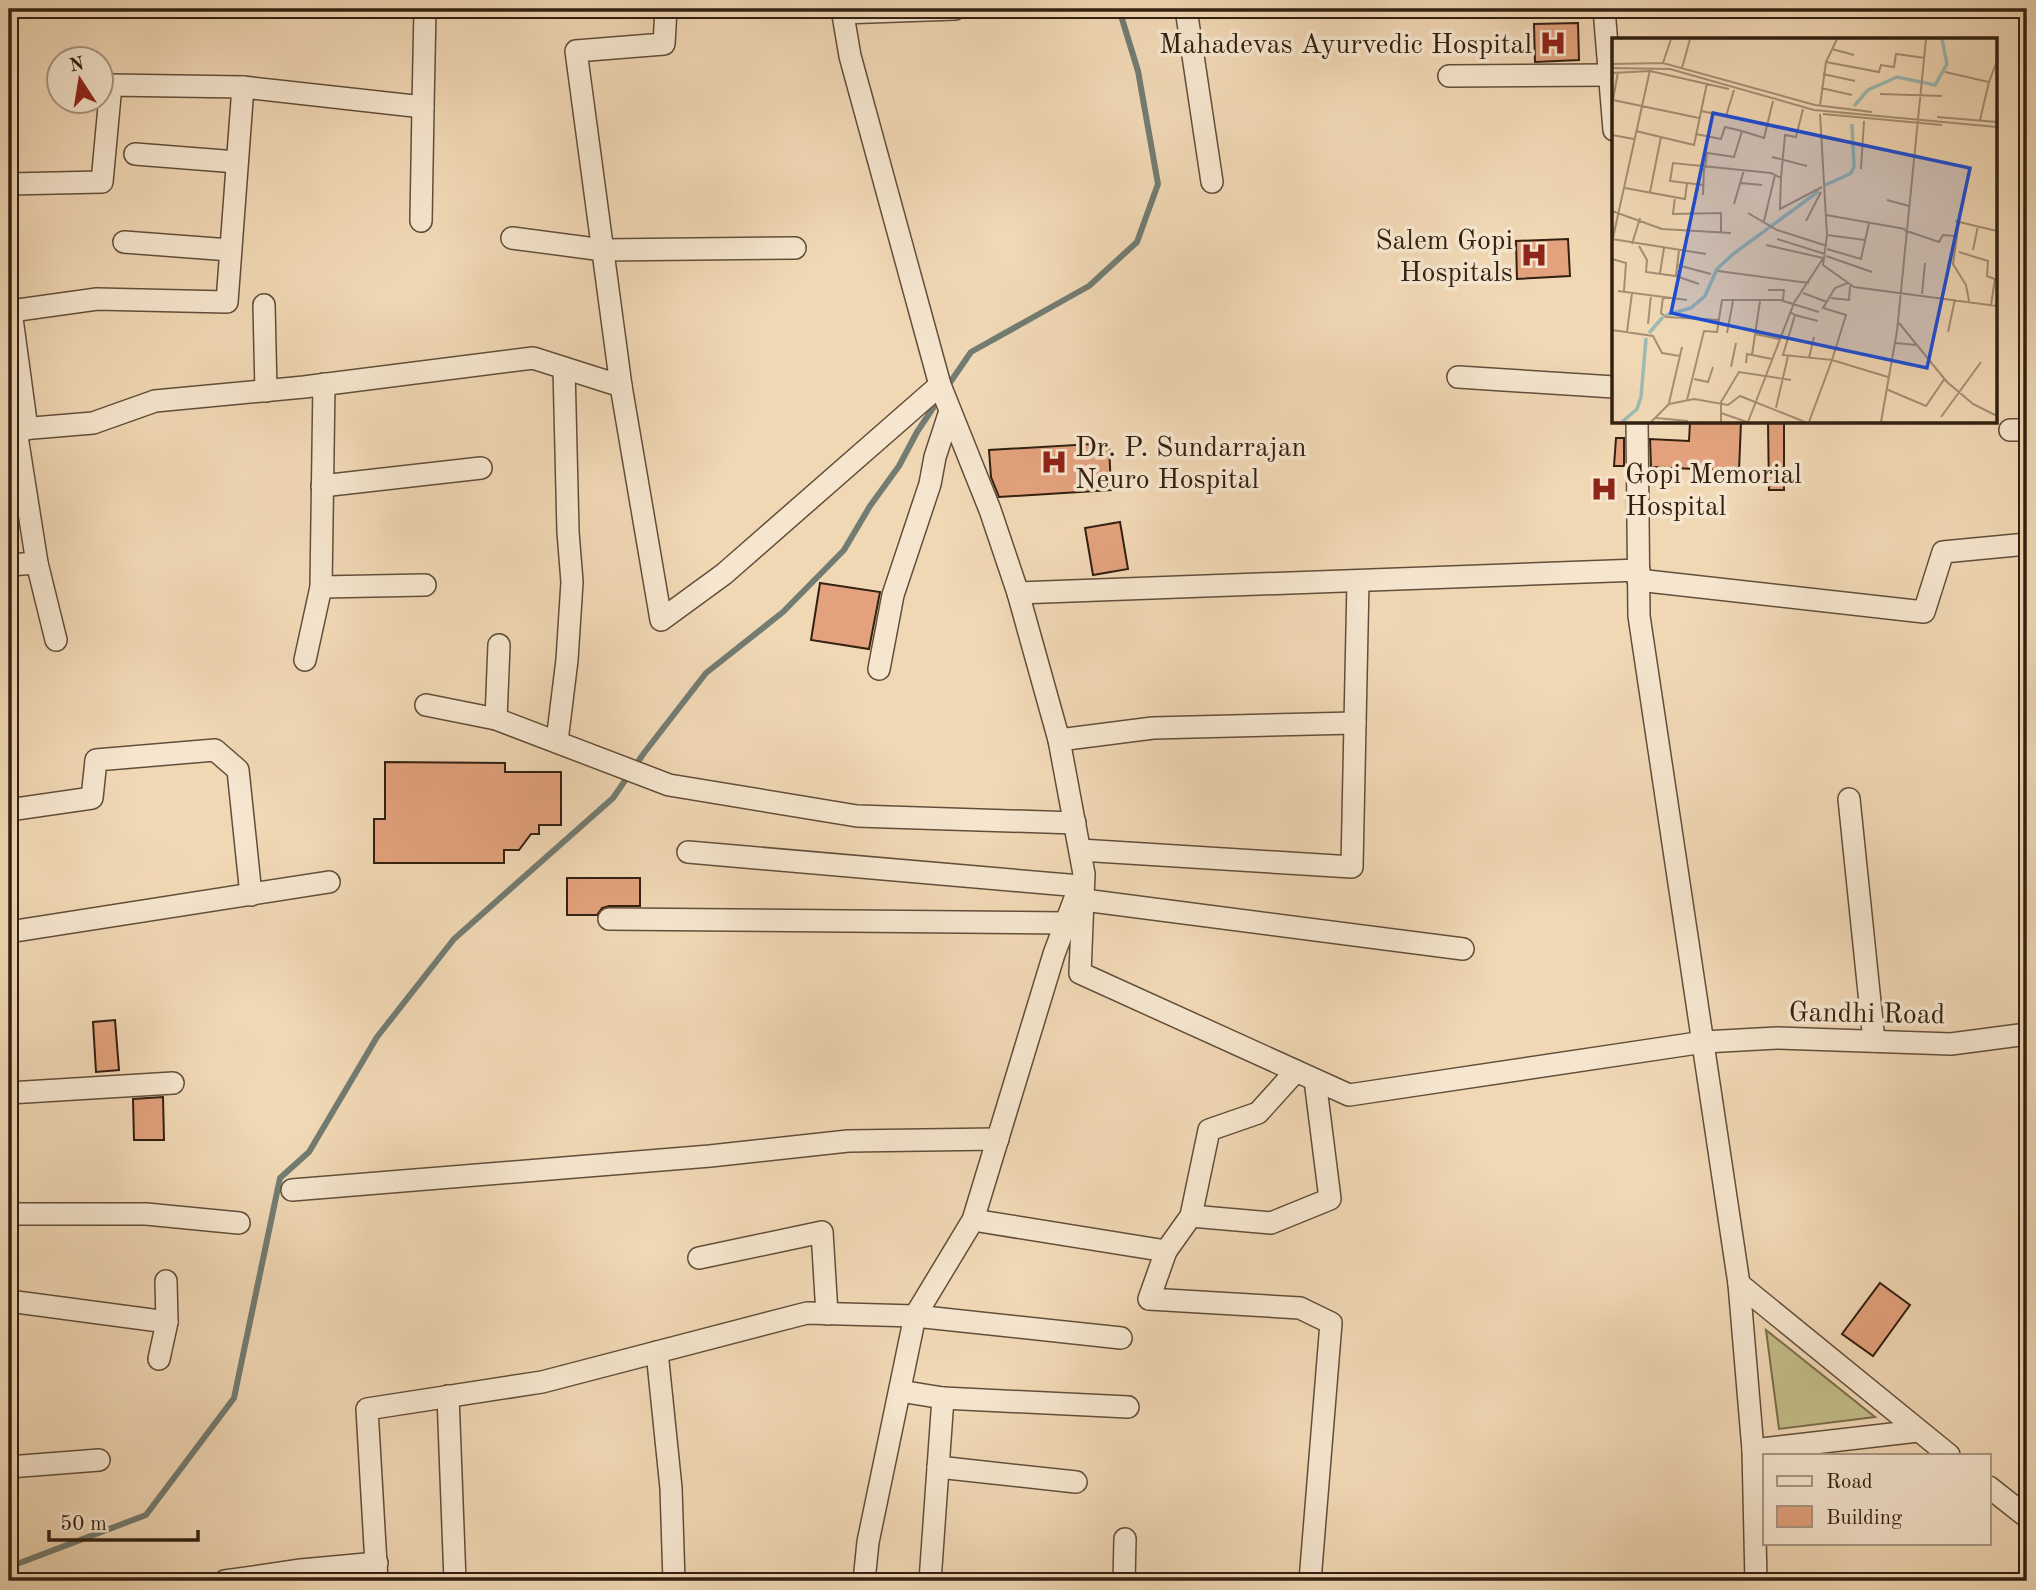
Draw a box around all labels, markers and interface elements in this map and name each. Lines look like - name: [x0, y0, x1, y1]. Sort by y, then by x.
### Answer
- hospital icon: Mahadevas Ayurvedic Hospital: [1538, 28, 1568, 58]
- place label: Mahadevas Ayurvedic Hospital: [1159, 32, 1532, 60]
- inset map: [1612, 38, 1997, 424]
- north arrow: [46, 46, 116, 116]
- text: N: [68, 55, 87, 77]
- place label: Salem Gopi Hospitals: [1375, 228, 1513, 288]
- hospital icon: Salem Gopi Hospitals: [1519, 240, 1549, 270]
- place label: Dr. P. Sundarrajan Neuro Hospital: [1075, 435, 1307, 495]
- hospital icon: Dr. P. Sundarrajan Neuro Hospital: [1039, 447, 1069, 477]
- place label: Gopi Memorial Hospital: [1625, 462, 1802, 522]
- hospital icon: Gopi Memorial Hospital: [1589, 474, 1619, 504]
- street label: Gandhi Road: [1788, 1000, 1946, 1030]
- legend: [1763, 1454, 1990, 1544]
- text: Road: [1826, 1472, 1873, 1493]
- scale bar: [49, 1499, 198, 1543]
- text: Building: [1826, 1508, 1903, 1529]
- text: 50 m: [60, 1514, 107, 1535]

